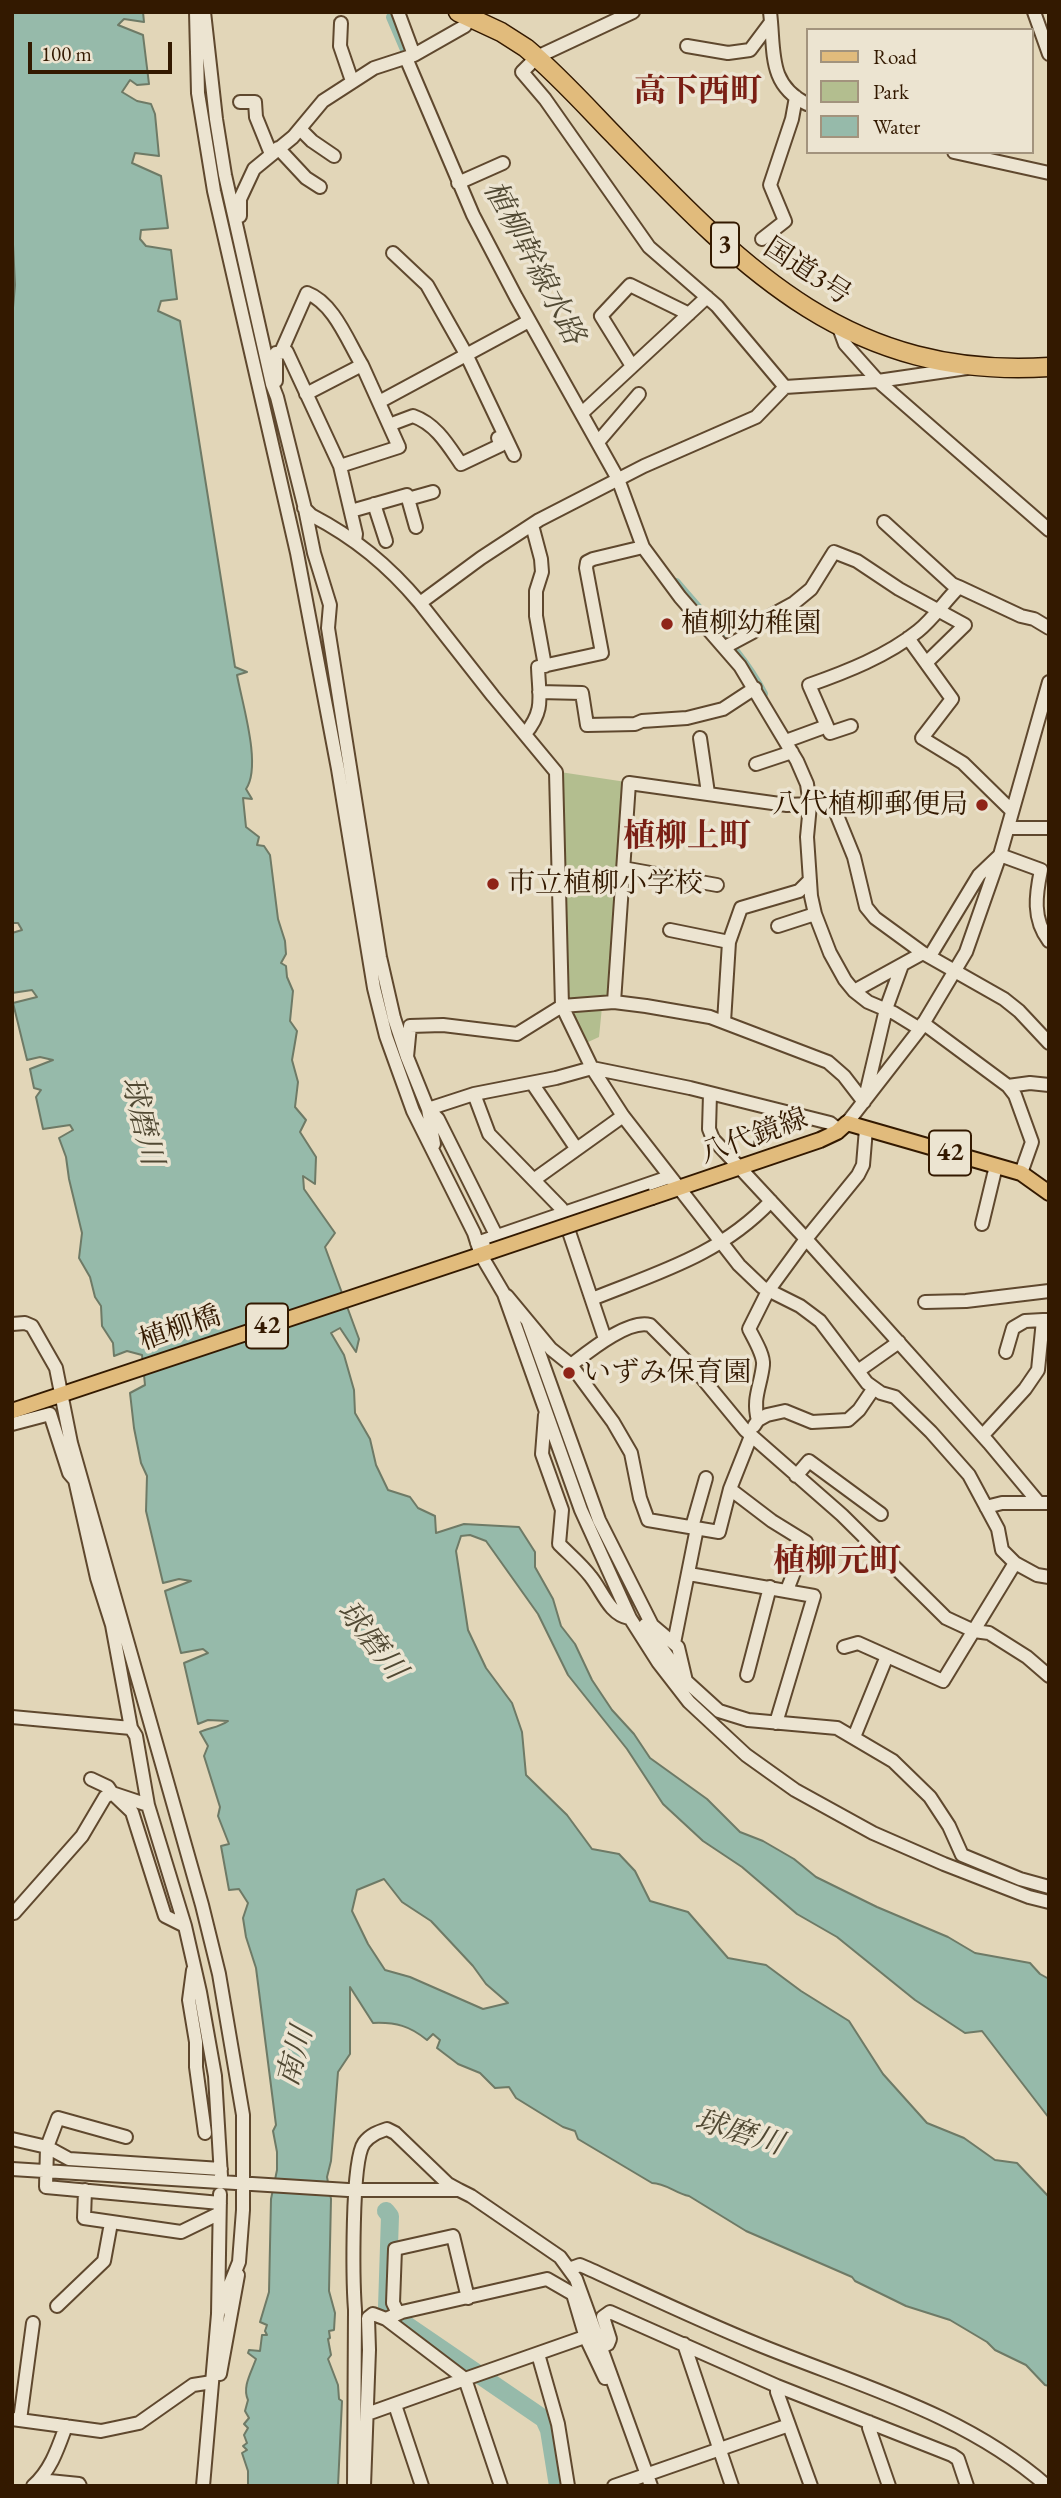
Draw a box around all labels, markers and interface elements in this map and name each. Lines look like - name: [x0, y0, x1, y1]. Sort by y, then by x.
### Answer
- scale bar: [32, 28, 175, 72]
- legend: [806, 28, 1033, 154]
- text: 100 m: [41, 40, 92, 67]
- text: Road: [873, 43, 917, 70]
- district label: 高下西町: [634, 73, 762, 111]
- text: Park: [873, 78, 909, 105]
- text: Water: [873, 113, 920, 140]
- water label: 植柳幹線水路: [475, 175, 591, 351]
- road number: 3: [711, 222, 739, 268]
- street label: 国道3号: [757, 231, 857, 313]
- place label: 植柳幼稚園: [681, 607, 821, 641]
- marker: 植柳幼稚園: [659, 616, 675, 632]
- place label: 八代植柳郵便局: [772, 788, 968, 822]
- marker: 八代植柳郵便局: [974, 797, 990, 813]
- district label: 植柳上町: [623, 818, 751, 856]
- place label: 市立植柳小学校: [507, 867, 703, 901]
- marker: 市立植柳小学校: [485, 876, 501, 892]
- water label: 球磨川: [113, 1073, 169, 1169]
- street label: 八代鏡線: [696, 1102, 812, 1172]
- road number: 42: [929, 1130, 971, 1176]
- street label: 植柳橋: [135, 1299, 225, 1359]
- road number: 42: [246, 1303, 288, 1348]
- place label: いずみ保育園: [583, 1356, 751, 1390]
- marker: いずみ保育園: [561, 1365, 577, 1381]
- district label: 植柳元町: [773, 1543, 901, 1581]
- water label: 球磨川: [329, 1594, 413, 1688]
- water label: 南川: [271, 2023, 321, 2091]
- water label: 球磨川: [691, 2103, 787, 2163]

